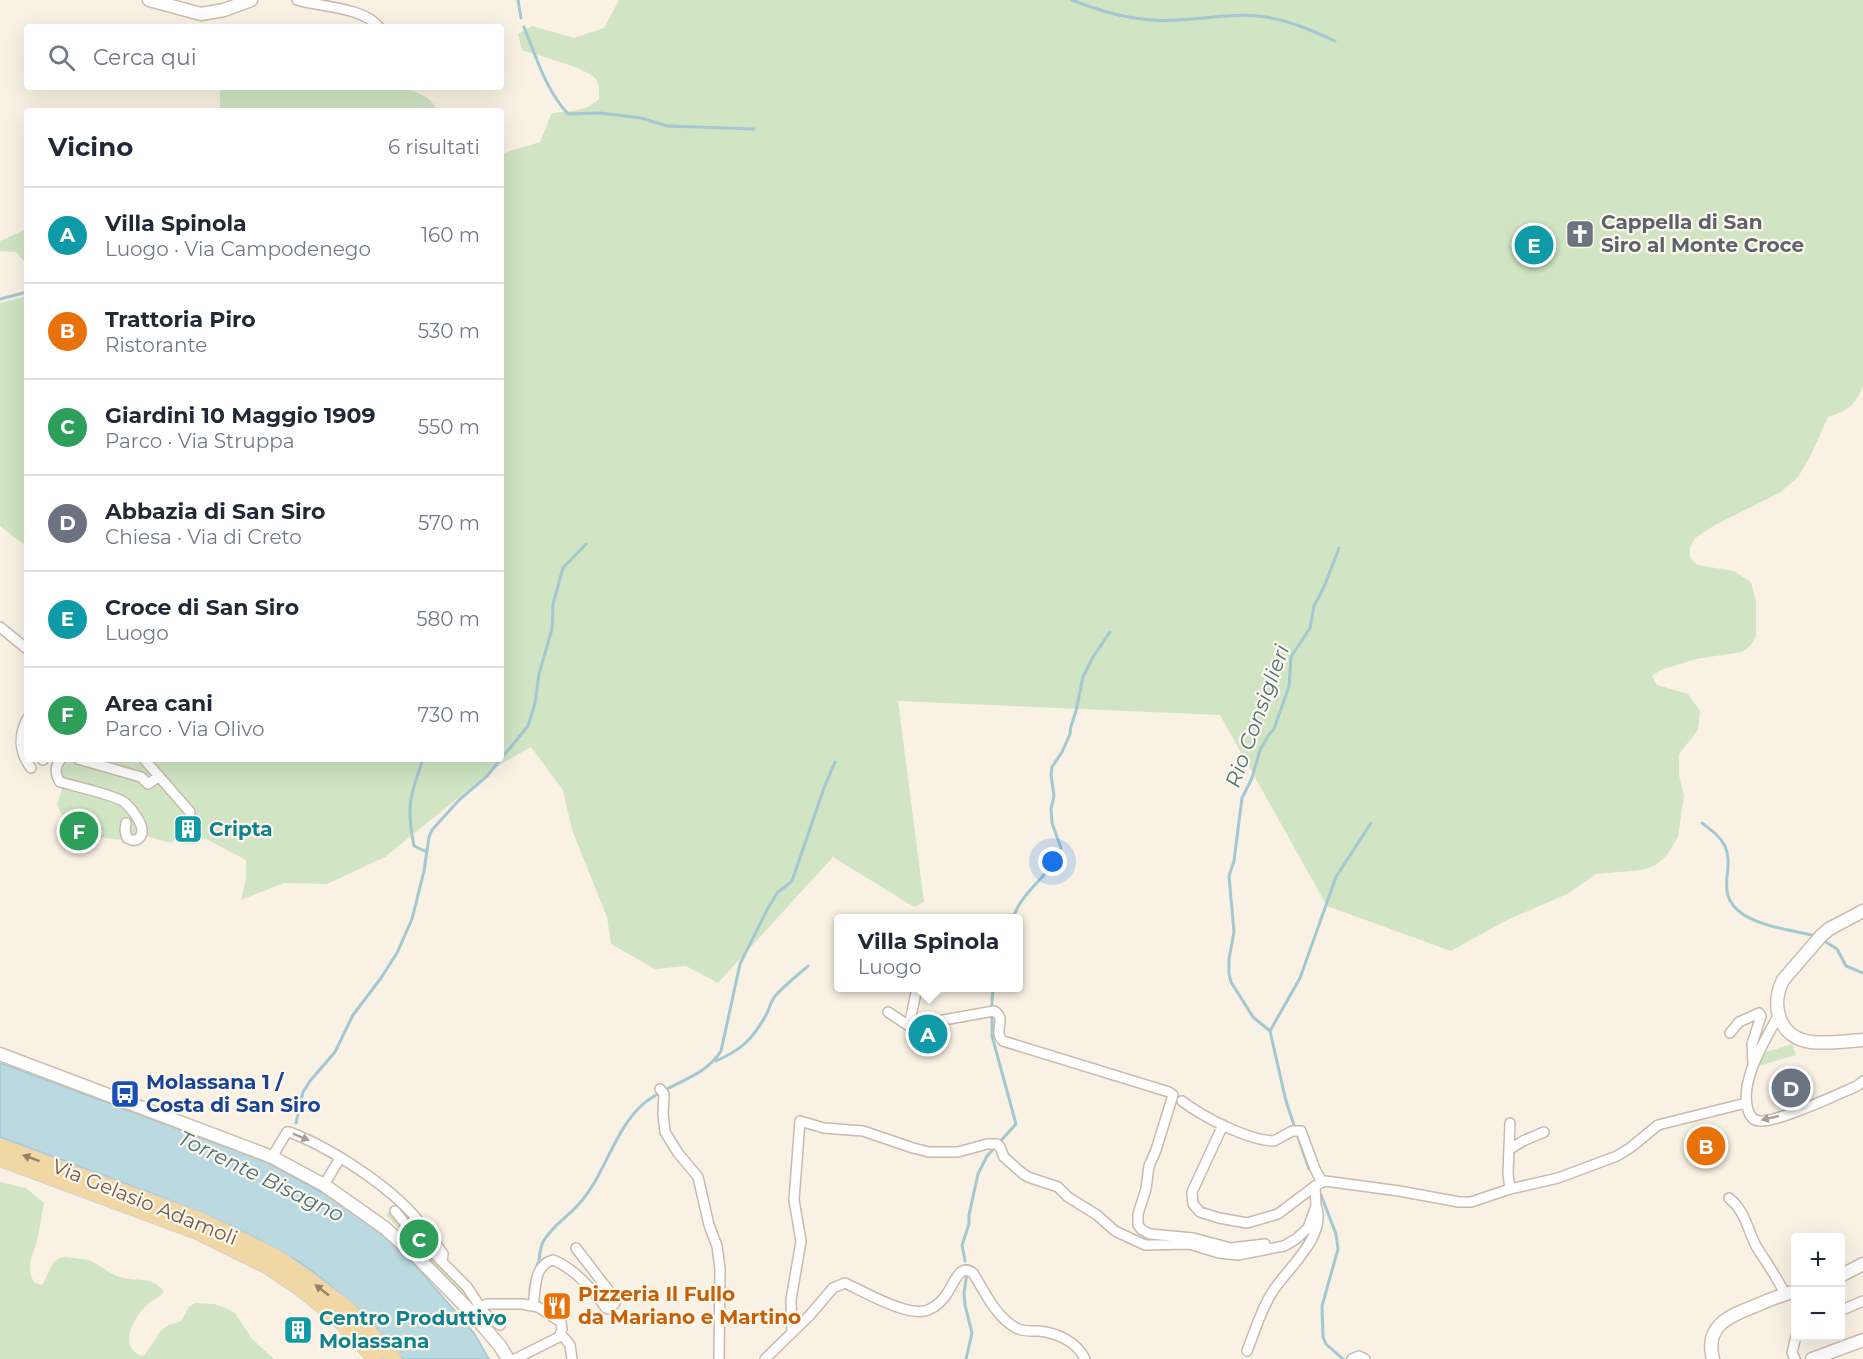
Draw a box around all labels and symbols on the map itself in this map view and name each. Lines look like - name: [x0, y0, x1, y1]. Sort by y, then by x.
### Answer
- place label: Cappella di San Siro al Monte Croce: [1601, 210, 1804, 257]
- church icon: Cappella di San Siro al Monte Croce: [1564, 218, 1596, 250]
- pin: E: [1514, 222, 1553, 268]
- water label: Rio Consiglieri: [1220, 641, 1294, 791]
- pin: F: [60, 808, 98, 854]
- building icon: Cripta: [172, 813, 204, 845]
- place label: Cripta: [209, 817, 273, 841]
- your location: [1038, 847, 1067, 876]
- pin: A: [908, 1012, 948, 1056]
- pin: D: [1772, 1066, 1810, 1110]
- place label: Molassana 1 / Costa di San Siro: [146, 1070, 321, 1117]
- bus stop icon: Molassana 1 / Costa di San Siro: [109, 1078, 141, 1110]
- one-way arrow: [1761, 1114, 1779, 1124]
- pin: B: [1686, 1124, 1726, 1168]
- water label: Torrente Bisagno: [174, 1125, 348, 1227]
- one-way arrow: [293, 1133, 310, 1142]
- one-way arrow: [22, 1152, 40, 1162]
- street label: Via Gelasio Adamoli: [49, 1154, 241, 1250]
- pin: C: [400, 1216, 438, 1262]
- place label: Pizzeria Il Fullo da Mariano e Martino: [578, 1282, 801, 1329]
- one-way arrow: [314, 1283, 330, 1296]
- restaurant icon: Pizzeria Il Fullo da Mariano e Martino: [541, 1290, 573, 1322]
- place label: Centro Produttivo Molassana: [319, 1306, 507, 1353]
- building icon: Centro Produttivo Molassana: [282, 1314, 314, 1346]

